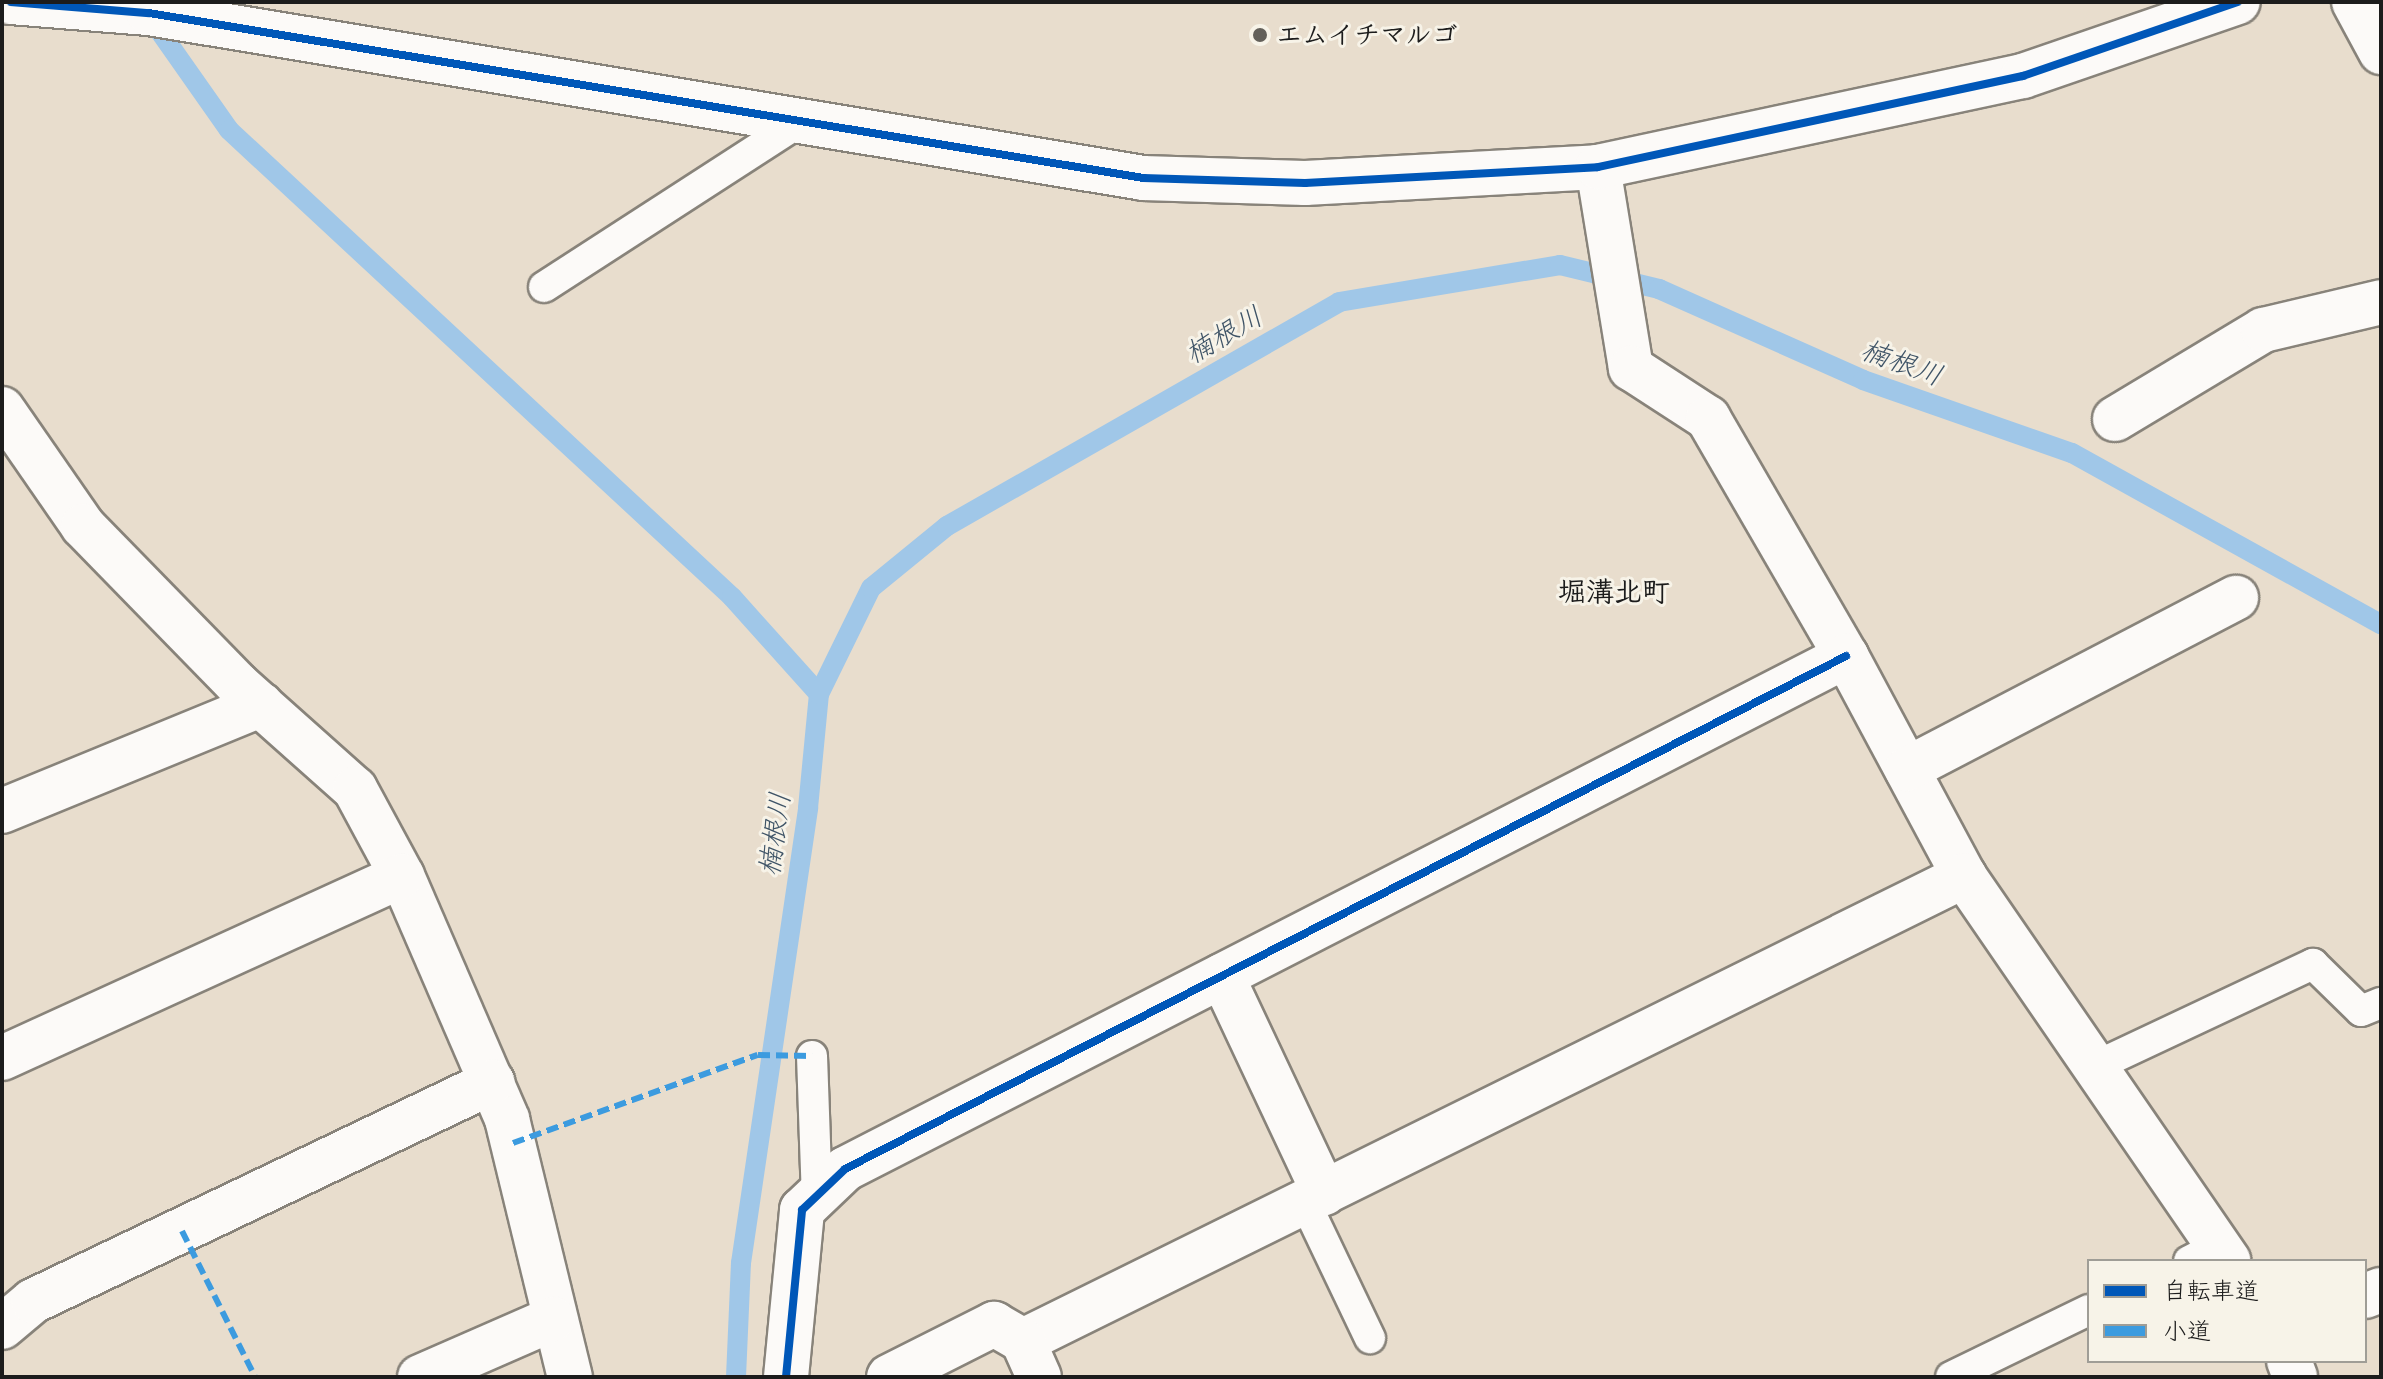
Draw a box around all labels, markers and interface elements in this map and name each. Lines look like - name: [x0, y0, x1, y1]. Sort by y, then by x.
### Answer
- place label: エムイチマルゴ: [1276, 19, 1458, 51]
- marker: エムイチマルゴ: [1251, 26, 1269, 44]
- water label: 楠根川: [1179, 299, 1269, 371]
- water label: 楠根川: [1857, 333, 1947, 393]
- district label: 堀溝北町: [1558, 575, 1670, 609]
- water label: 楠根川: [753, 790, 797, 878]
- legend: [2087, 1259, 2367, 1363]
- text: 自転車道: [2163, 1270, 2259, 1312]
- text: 小道: [2163, 1310, 2211, 1352]

